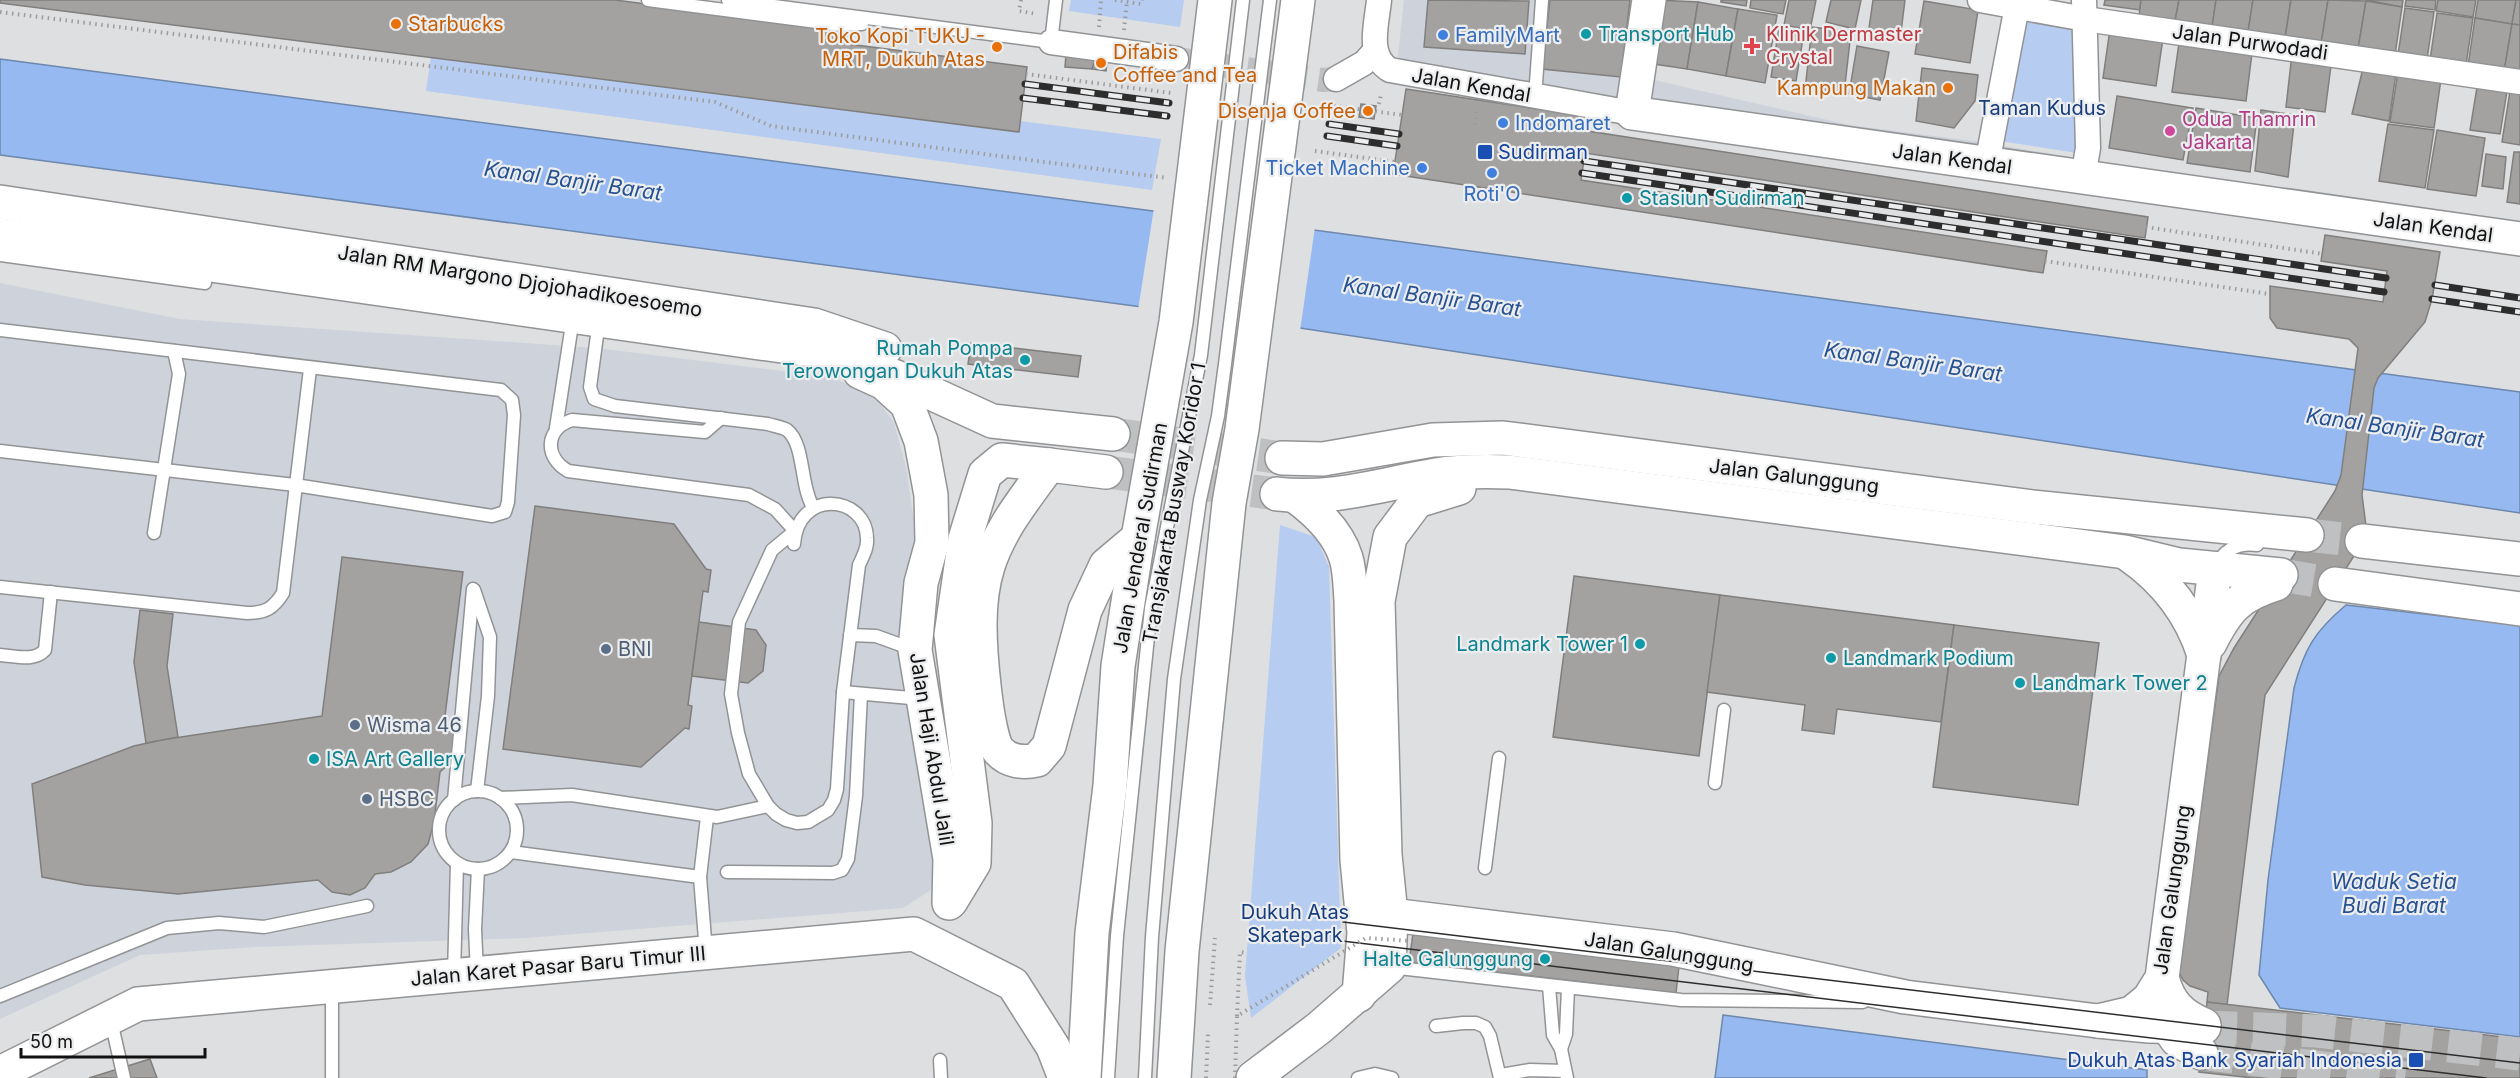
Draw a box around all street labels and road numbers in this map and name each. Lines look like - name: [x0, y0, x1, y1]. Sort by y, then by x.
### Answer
- street label: Jalan Purwodadi: [2171, 19, 2329, 65]
- street label: Jalan Kendal: [1410, 63, 1532, 107]
- street label: Jalan Kendal: [1891, 139, 2013, 179]
- street label: Jalan Kendal: [2372, 207, 2494, 247]
- street label: Jalan RM Margono Djojohadikoesoemo: [336, 240, 704, 322]
- street label: Transjakarta Busway Koridor 1: [1137, 361, 1211, 645]
- street label: Jalan Jenderal Sudirman: [1108, 421, 1172, 655]
- street label: Jalan Galunggung: [1708, 454, 1880, 498]
- street label: Jalan Haji Abdul Jalil: [905, 651, 959, 847]
- street label: Jalan Galunggung: [2148, 804, 2196, 976]
- street label: Jalan Galunggung: [1583, 927, 1755, 977]
- street label: Jalan Karet Pasar Baru Timur III: [409, 941, 707, 991]

